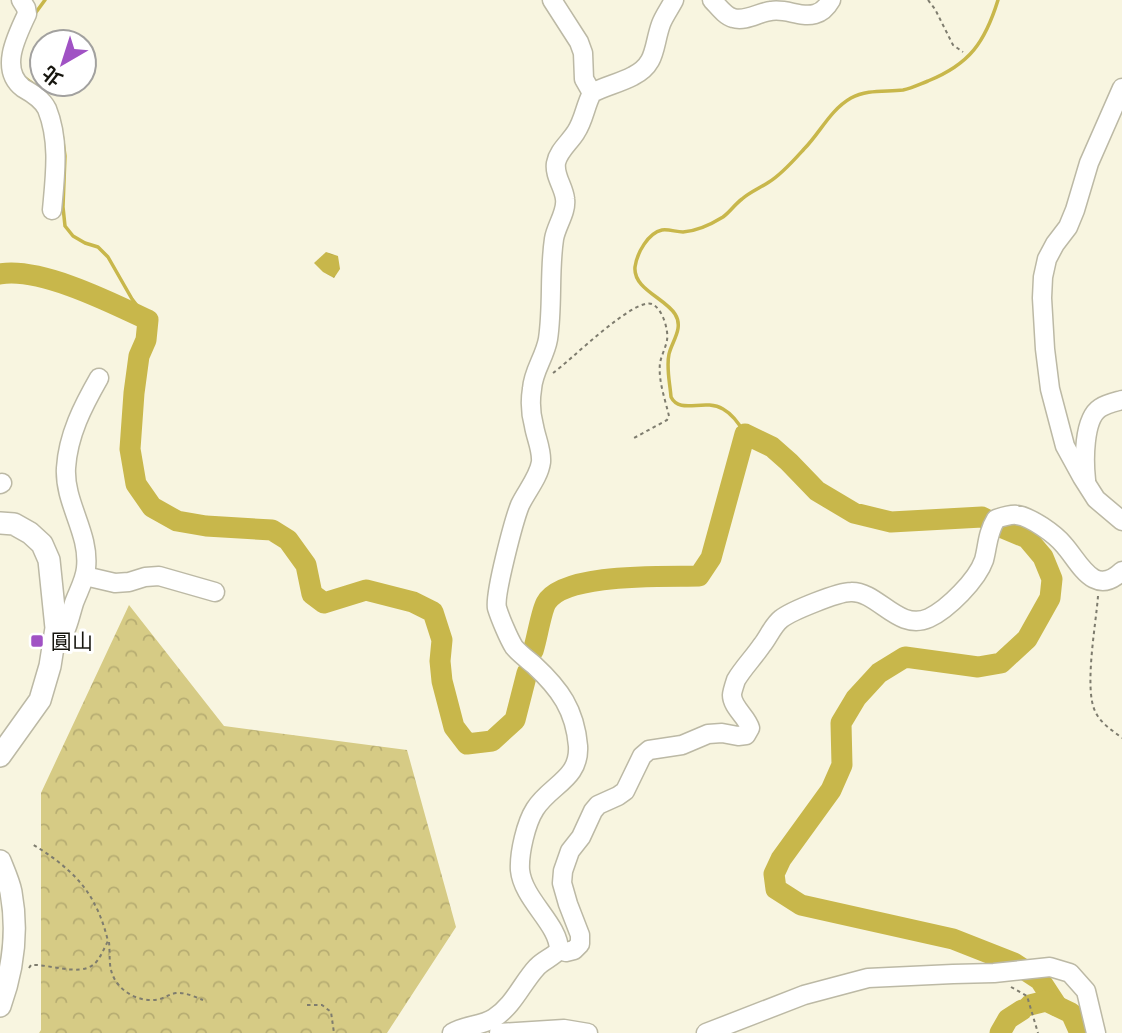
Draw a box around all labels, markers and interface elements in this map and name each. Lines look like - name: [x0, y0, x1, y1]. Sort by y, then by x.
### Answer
- north arrow: [28, 28, 98, 98]
- text: 北: [39, 62, 67, 90]
- place label: 圓山: [51, 630, 93, 653]
- marker: 圓山: [29, 633, 45, 649]

